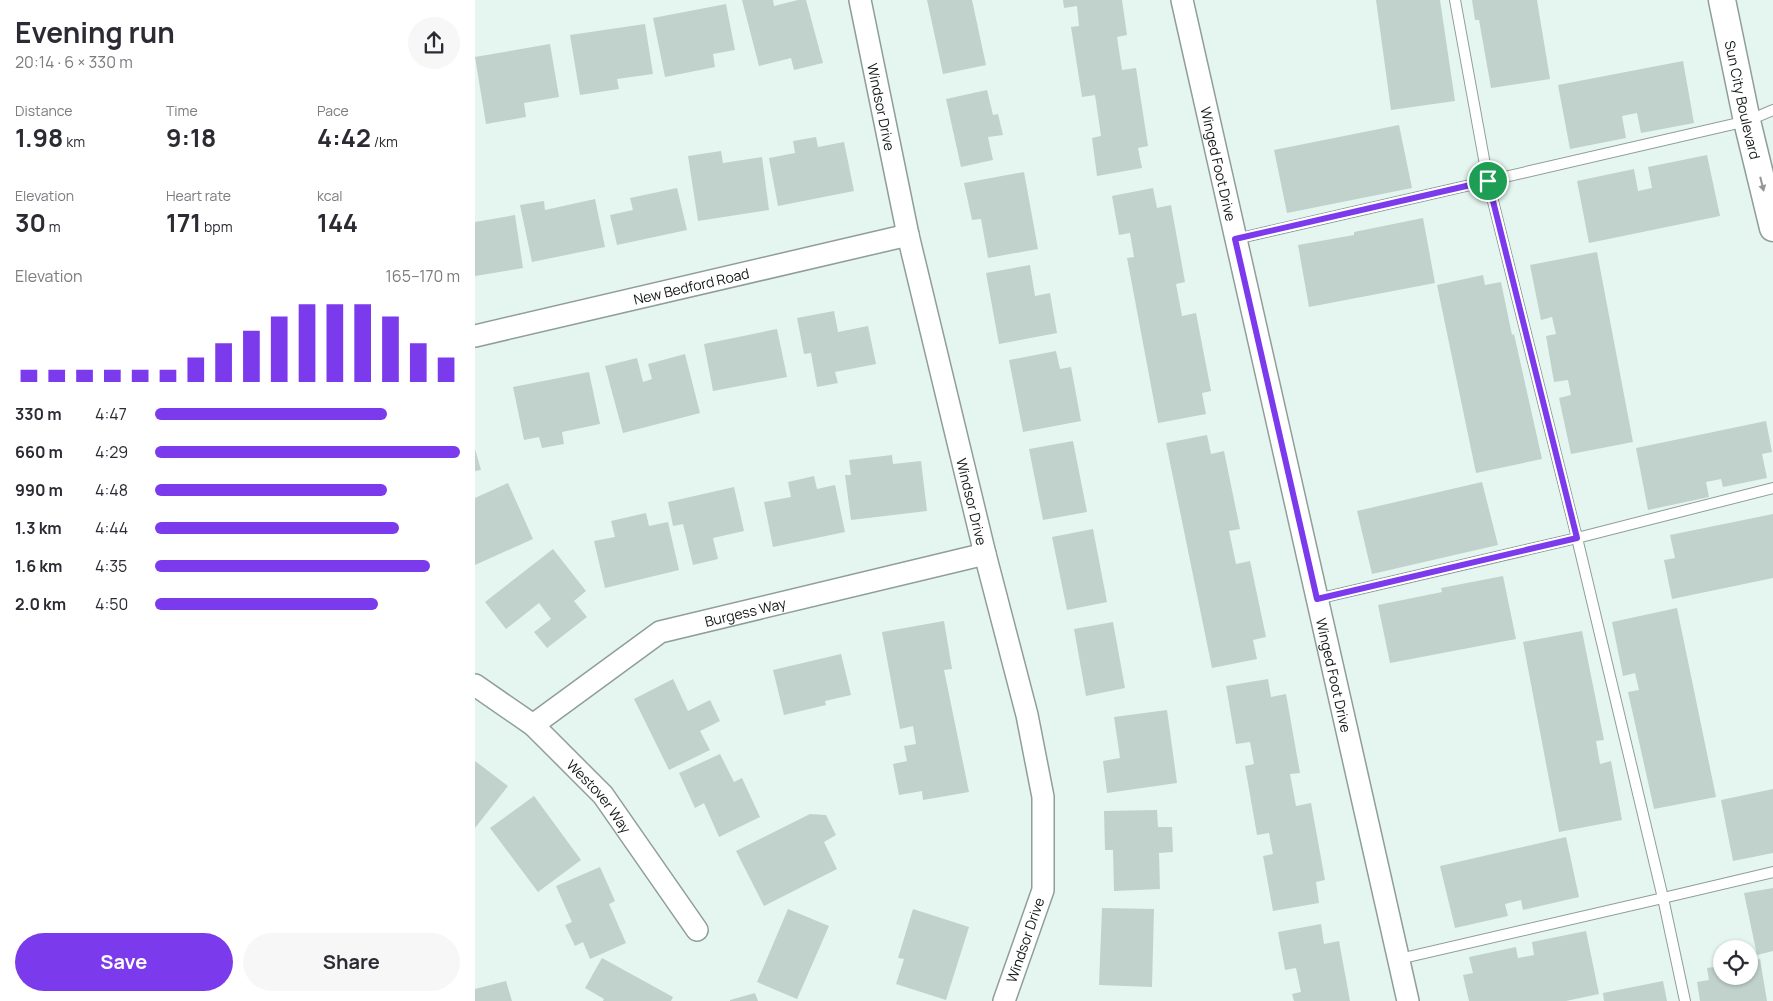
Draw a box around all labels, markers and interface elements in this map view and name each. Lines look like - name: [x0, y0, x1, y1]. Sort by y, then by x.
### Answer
- text: Evening run: [15, 13, 175, 51]
- button: share: [408, 17, 460, 69]
- street label: Sun City Boulevard: [1721, 39, 1765, 161]
- text: 20:14 · 6 × 330 m: [15, 51, 133, 73]
- street label: Windsor Drive: [864, 61, 900, 152]
- text: Distance: [15, 101, 72, 120]
- text: Time: [166, 101, 198, 120]
- text: Pace: [317, 101, 349, 120]
- street label: Winged Foot Drive: [1197, 105, 1241, 223]
- text: 1.98: [15, 120, 63, 155]
- text: 9:18: [166, 120, 216, 155]
- text: 4:42: [317, 120, 371, 155]
- text: km: [63, 132, 85, 151]
- text: /km: [371, 132, 398, 151]
- pin: [1467, 160, 1509, 202]
- icon: arrive: [1474, 167, 1502, 195]
- one-way arrow: [1758, 177, 1766, 192]
- text: Elevation: [15, 186, 74, 205]
- text: Heart rate: [166, 186, 231, 205]
- text: kcal: [317, 186, 343, 205]
- text: 30: [15, 205, 46, 240]
- text: 171: [166, 205, 201, 240]
- text: 144: [317, 205, 358, 240]
- text: m: [46, 217, 61, 236]
- text: bpm: [201, 217, 233, 236]
- street label: New Bedford Road: [631, 263, 751, 308]
- text: Elevation: [15, 265, 83, 287]
- text: 165–170 m: [385, 265, 460, 287]
- text: 330 m: [15, 403, 62, 425]
- text: 4:47: [95, 403, 127, 425]
- text: 660 m: [15, 441, 63, 463]
- text: 4:29: [95, 441, 128, 463]
- street label: Windsor Drive: [953, 456, 992, 547]
- text: 990 m: [15, 479, 63, 501]
- text: 4:48: [95, 479, 128, 501]
- text: 1.3 km: [15, 517, 62, 539]
- text: 4:44: [95, 517, 128, 539]
- text: 1.6 km: [15, 555, 62, 577]
- text: 4:35: [95, 555, 127, 577]
- text: 2.0 km: [15, 593, 66, 615]
- text: 4:50: [95, 593, 128, 615]
- street label: Burgess Way: [703, 593, 788, 630]
- street label: Winged Foot Drive: [1312, 616, 1357, 734]
- street label: Westover Way: [563, 755, 636, 837]
- street label: Windsor Drive: [1002, 895, 1048, 985]
- button: Save: [15, 933, 233, 991]
- button: Share: [243, 933, 460, 991]
- map controls: [1713, 940, 1758, 985]
- button: locate: [1713, 940, 1758, 985]

